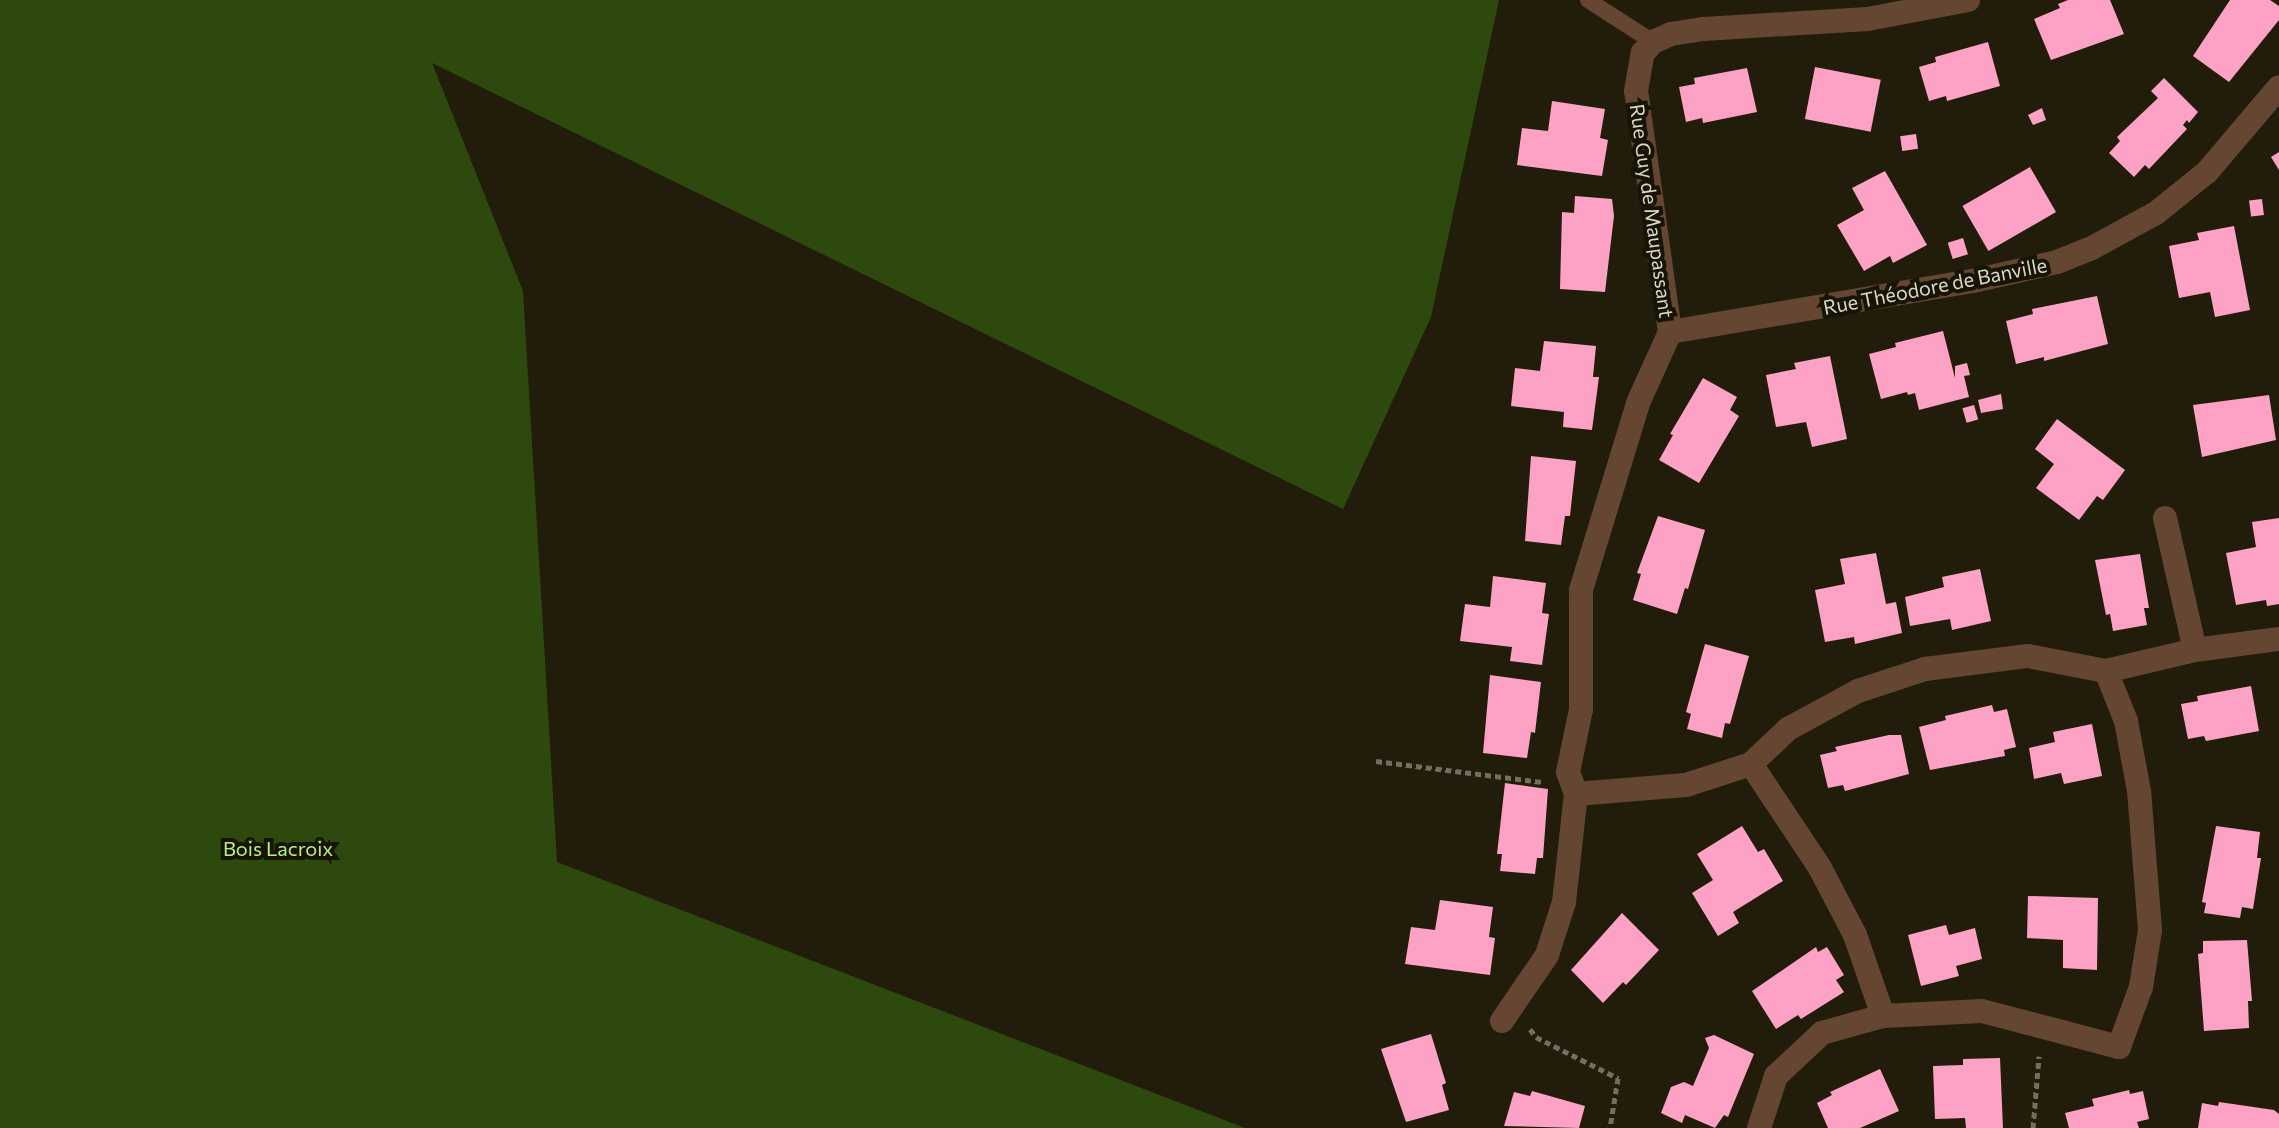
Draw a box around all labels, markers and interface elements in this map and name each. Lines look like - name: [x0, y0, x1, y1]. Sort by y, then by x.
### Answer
- street label: Rue Guy de Maupassant: [1625, 102, 1679, 320]
- street label: Rue Théodore de Banville: [1821, 252, 2049, 320]
- park label: Bois Lacroix: [223, 836, 333, 860]

